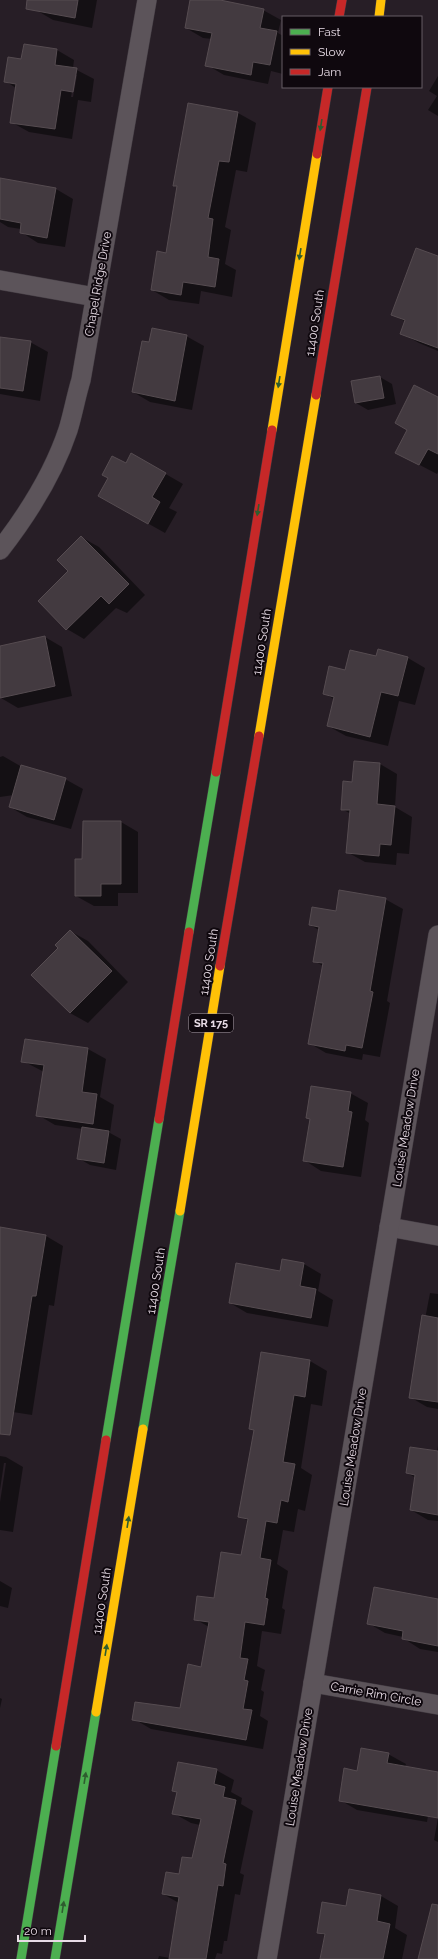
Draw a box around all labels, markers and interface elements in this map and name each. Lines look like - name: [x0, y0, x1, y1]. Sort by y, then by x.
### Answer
- legend: [282, 16, 422, 88]
- text: Fast: [318, 25, 341, 39]
- text: Slow: [318, 45, 345, 59]
- text: Jam: [318, 65, 341, 79]
- one-way arrow: [318, 119, 324, 132]
- street label: Chapel Ridge Drive: [82, 230, 114, 338]
- one-way arrow: [297, 248, 303, 260]
- street label: 11400 South: [303, 289, 327, 357]
- one-way arrow: [276, 376, 282, 388]
- one-way arrow: [255, 504, 261, 516]
- street label: 11400 South: [250, 608, 274, 676]
- street label: 11400 South: [197, 928, 221, 996]
- road number: SR 175: [189, 1014, 233, 1032]
- street label: Louise Meadow Drive: [390, 1068, 422, 1188]
- street label: 11400 South: [144, 1247, 168, 1315]
- street label: Louise Meadow Drive: [337, 1387, 369, 1507]
- one-way arrow: [125, 1516, 131, 1528]
- street label: 11400 South: [90, 1567, 114, 1635]
- one-way arrow: [103, 1644, 109, 1656]
- street label: Carrie Rim Circle: [329, 1679, 423, 1709]
- street label: Louise Meadow Drive: [283, 1707, 315, 1827]
- one-way arrow: [82, 1772, 88, 1785]
- one-way arrow: [61, 1901, 67, 1913]
- scale bar: [18, 1917, 85, 1943]
- text: 20 m: [24, 1924, 52, 1938]

